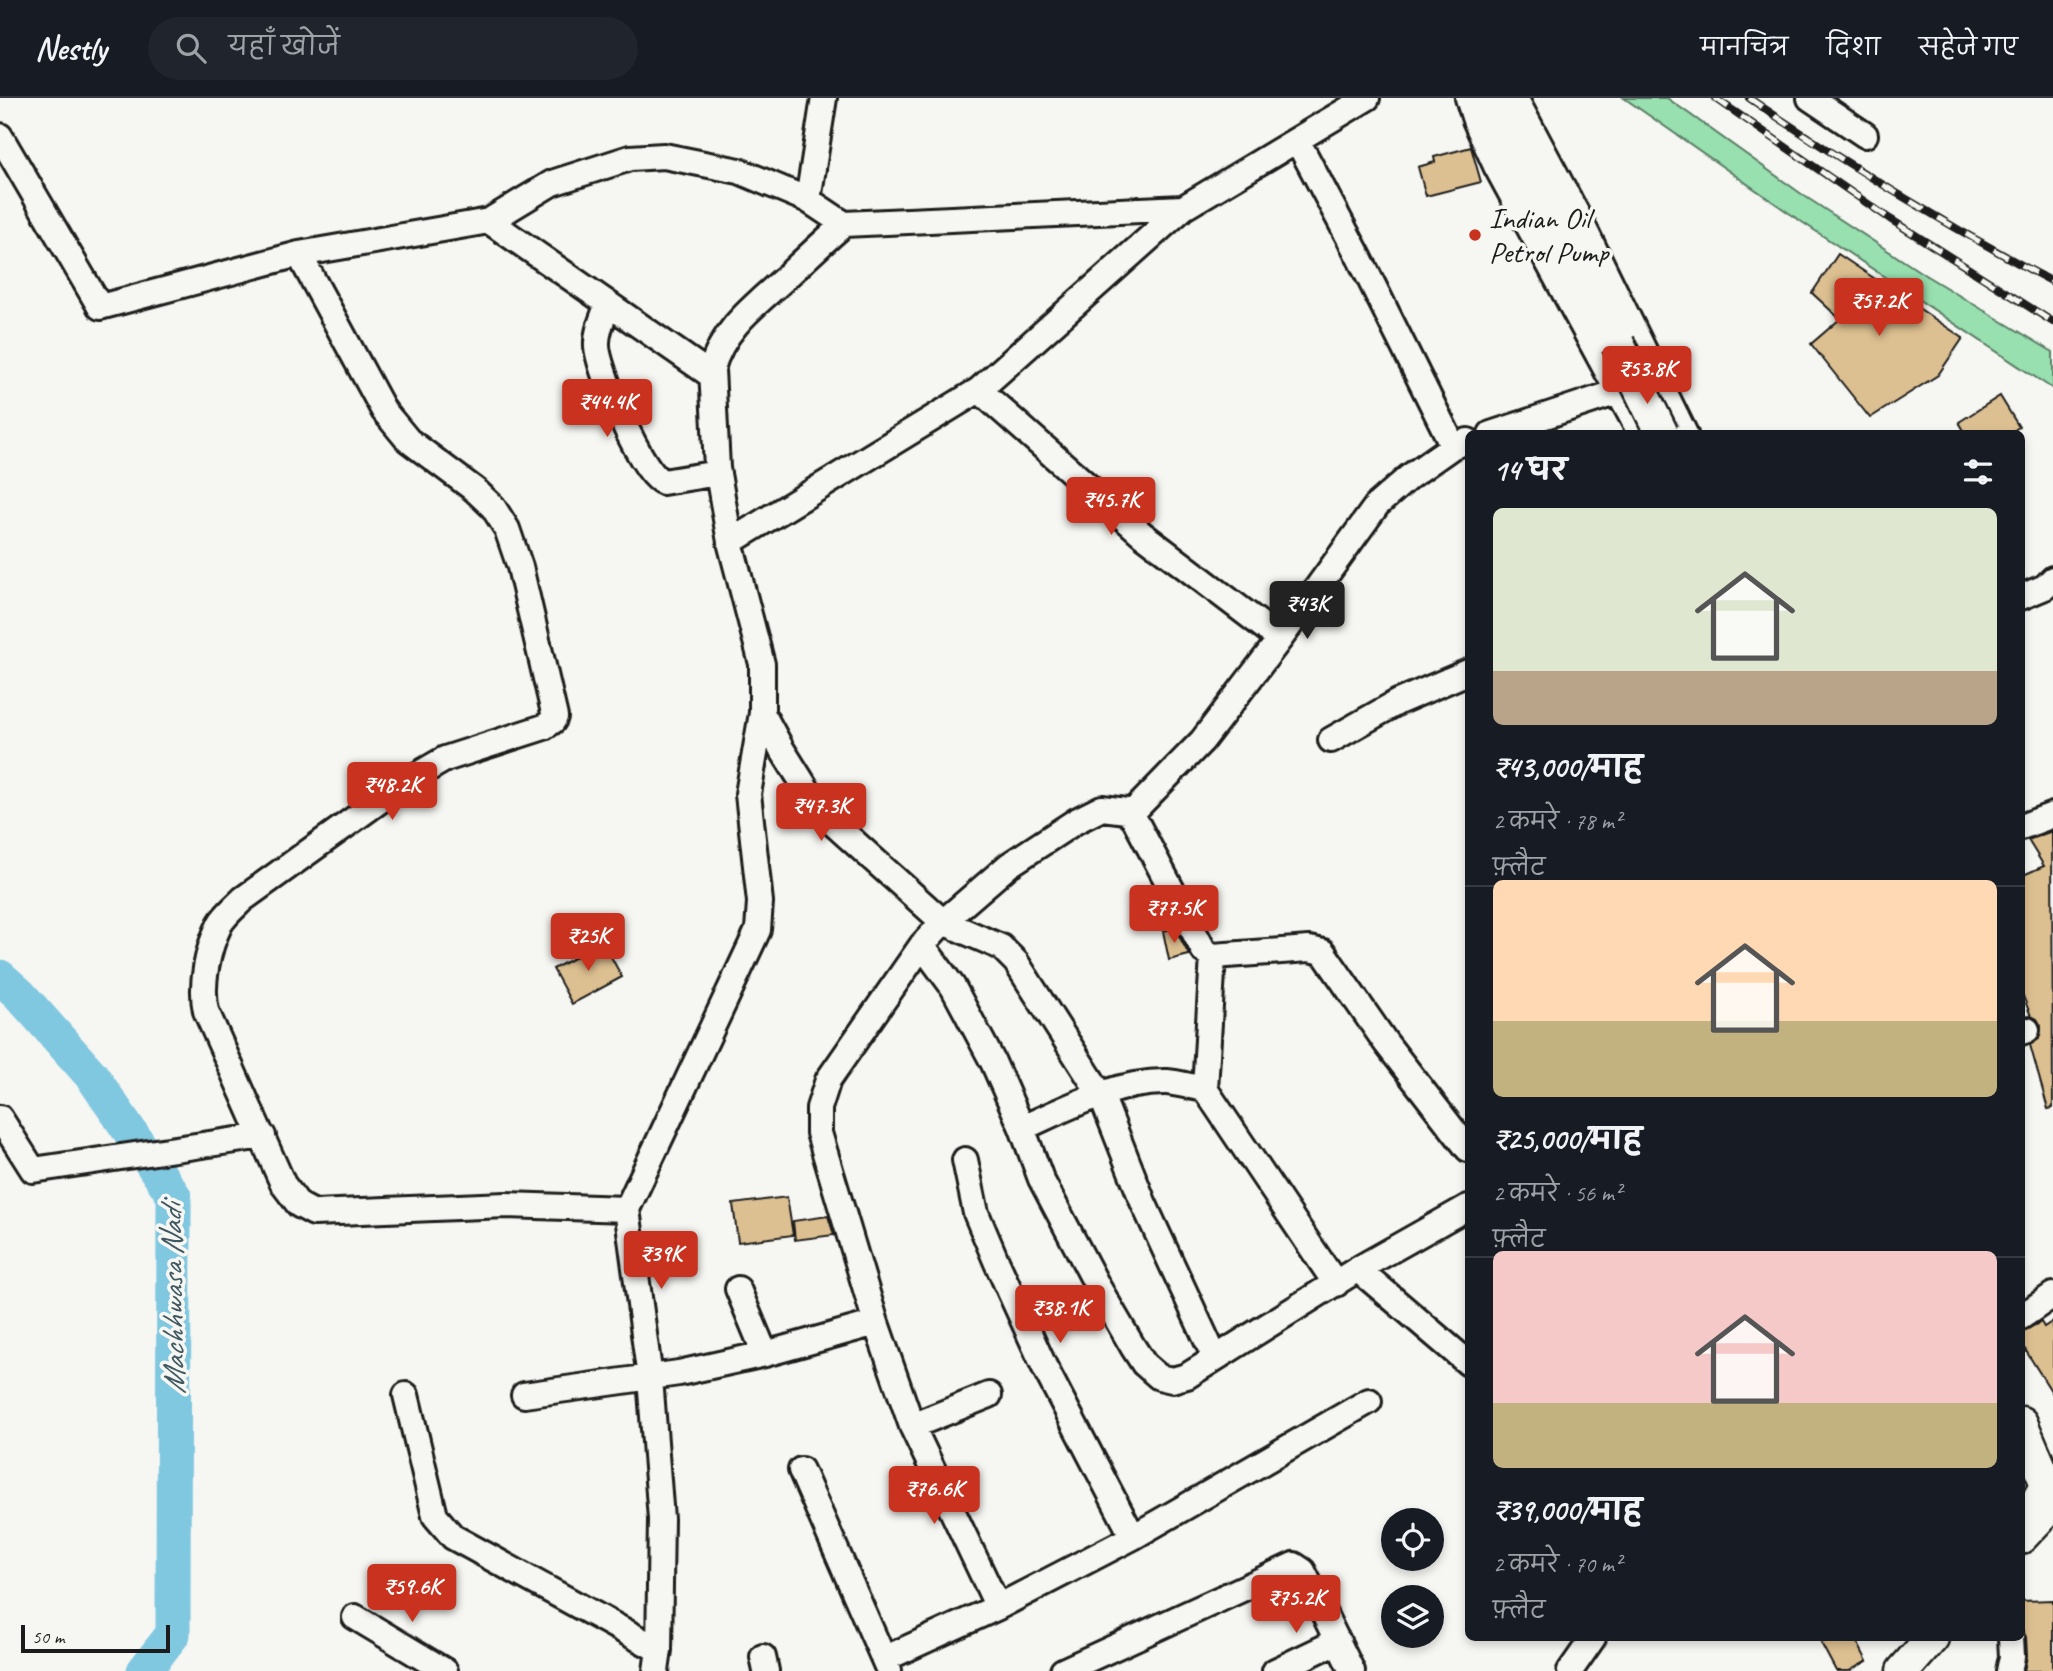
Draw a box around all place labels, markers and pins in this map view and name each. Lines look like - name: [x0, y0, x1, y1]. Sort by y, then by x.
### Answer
- place label: Indian Oil Petrol Pump: [1489, 199, 1610, 271]
- marker: Indian Oil Petrol Pump: [1467, 227, 1483, 243]
- pin: ₹57.2K: [1822, 278, 1936, 338]
- pin: ₹53.8K: [1590, 346, 1704, 406]
- pin: ₹44.4K: [550, 380, 664, 439]
- pin: ₹45.7K: [1054, 478, 1168, 537]
- pin: ₹43K: [1266, 582, 1348, 641]
- pin: ₹48.2K: [335, 762, 449, 822]
- pin: ₹47.3K: [764, 784, 878, 843]
- pin: ₹77.5K: [1117, 886, 1231, 945]
- pin: ₹25K: [547, 914, 629, 973]
- pin: ₹39K: [620, 1232, 702, 1291]
- pin: ₹38.1K: [1003, 1286, 1117, 1345]
- pin: ₹76.6K: [877, 1466, 991, 1526]
- pin: ₹59.6K: [355, 1564, 469, 1624]
- pin: ₹75.2K: [1239, 1576, 1353, 1635]

